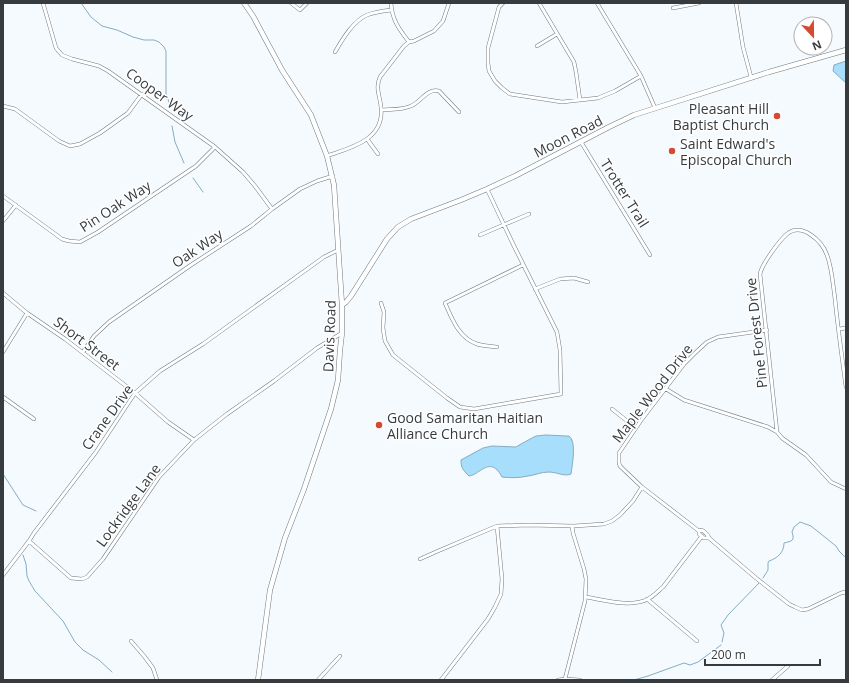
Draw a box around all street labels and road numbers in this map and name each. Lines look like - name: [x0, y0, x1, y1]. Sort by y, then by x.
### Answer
- street label: Cooper Way: [122, 63, 198, 126]
- street label: Moon Road: [530, 110, 606, 162]
- street label: Trotter Trail: [596, 155, 654, 231]
- street label: Pin Oak Way: [76, 175, 155, 236]
- street label: Oak Way: [168, 224, 227, 272]
- street label: Pine Forest Drive: [741, 277, 771, 389]
- street label: Davis Road: [318, 300, 340, 372]
- street label: Short Street: [50, 312, 124, 374]
- street label: Maple Wood Drive: [608, 340, 697, 446]
- street label: Crane Drive: [77, 380, 137, 454]
- street label: Lockridge Lane: [91, 460, 165, 550]

